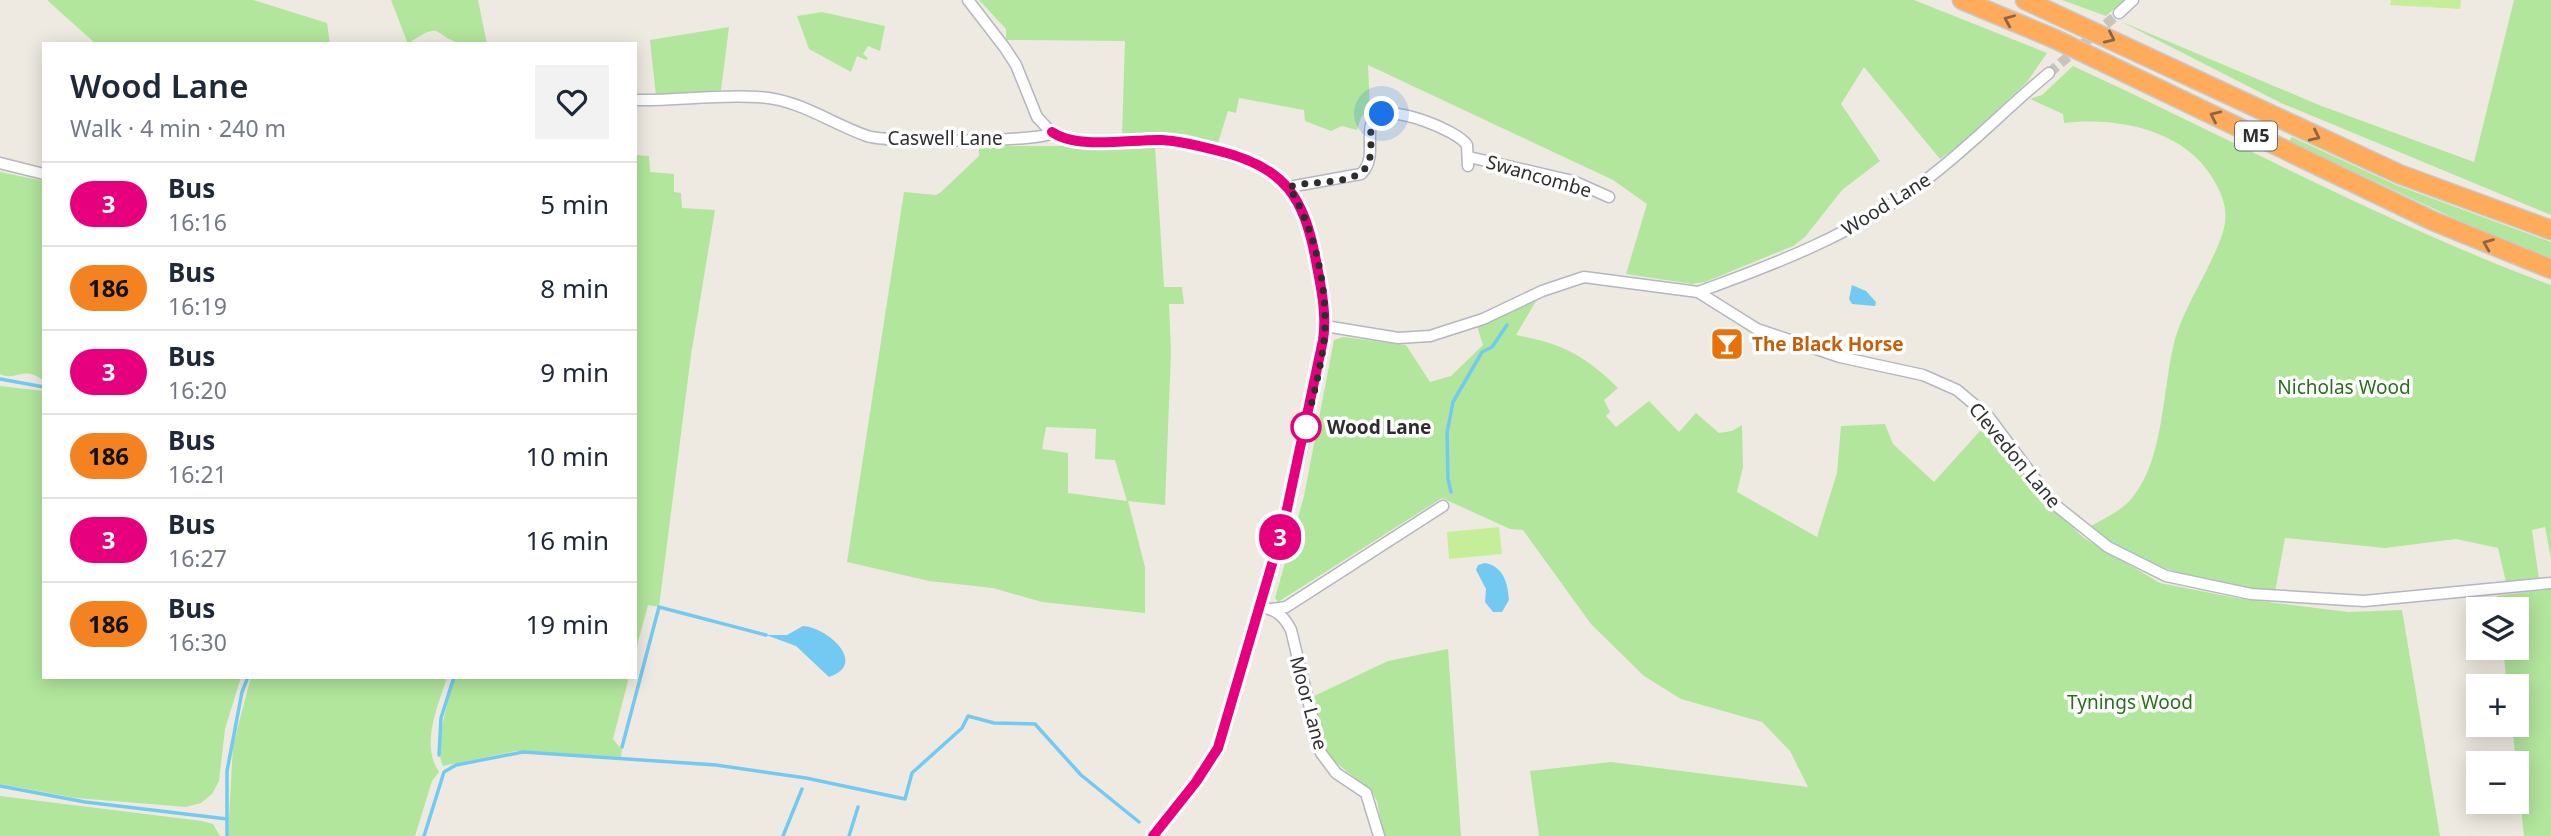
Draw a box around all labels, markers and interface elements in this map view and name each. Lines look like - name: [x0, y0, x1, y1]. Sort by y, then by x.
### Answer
- one-way arrow: [2004, 14, 2016, 28]
- one-way arrow: [2103, 30, 2115, 44]
- text: Wood Lane: [70, 63, 248, 108]
- button: heart: [535, 65, 609, 139]
- your location: [1364, 96, 1399, 131]
- one-way arrow: [2210, 110, 2222, 124]
- text: Walk · 4 min · 240 m: [70, 112, 286, 144]
- road number: M5: [2235, 121, 2277, 150]
- street label: Caswell Lane: [887, 125, 1003, 151]
- one-way arrow: [2308, 127, 2320, 141]
- street label: Swancombe: [1483, 149, 1595, 203]
- street label: Wood Lane: [1837, 166, 1935, 242]
- text: Bus: [168, 170, 215, 206]
- text: 5 min: [540, 186, 609, 222]
- text: 3: [102, 187, 115, 220]
- text: 16:16: [168, 206, 227, 238]
- one-way arrow: [2482, 238, 2495, 252]
- text: Bus: [168, 254, 215, 290]
- text: 8 min: [540, 270, 609, 306]
- text: 186: [88, 271, 129, 304]
- text: 16:19: [168, 290, 227, 322]
- bar icon: The Black Horse: [1708, 325, 1746, 363]
- place label: The Black Horse: [1752, 331, 1904, 357]
- text: Bus: [168, 338, 215, 374]
- text: 9 min: [540, 354, 609, 390]
- text: 3: [102, 355, 115, 388]
- text: 16:20: [168, 374, 227, 406]
- park label: Nicholas Wood: [2277, 374, 2411, 400]
- street label: Clevedon Lane: [1963, 397, 2067, 513]
- marker: Wood Lane: [1291, 412, 1321, 442]
- place label: Wood Lane: [1327, 414, 1431, 440]
- text: Bus: [168, 422, 215, 458]
- text: 10 min: [525, 438, 609, 474]
- text: 186: [88, 439, 129, 472]
- text: 16:21: [168, 458, 227, 490]
- text: Bus: [168, 506, 215, 542]
- line badge: 3: [1257, 514, 1303, 560]
- text: 3: [1273, 520, 1287, 553]
- text: 16 min: [525, 522, 609, 558]
- text: 3: [102, 523, 115, 556]
- text: 16:27: [168, 542, 227, 574]
- text: Bus: [168, 590, 215, 626]
- map controls: [2466, 597, 2529, 814]
- button: layers: [2466, 597, 2529, 660]
- text: 19 min: [525, 606, 609, 642]
- text: 186: [88, 607, 129, 640]
- text: 16:30: [168, 626, 227, 658]
- street label: Moor Lane: [1284, 653, 1334, 753]
- button: +: [2466, 674, 2529, 737]
- park label: Tynings Wood: [2067, 689, 2193, 715]
- button: −: [2466, 751, 2529, 814]

